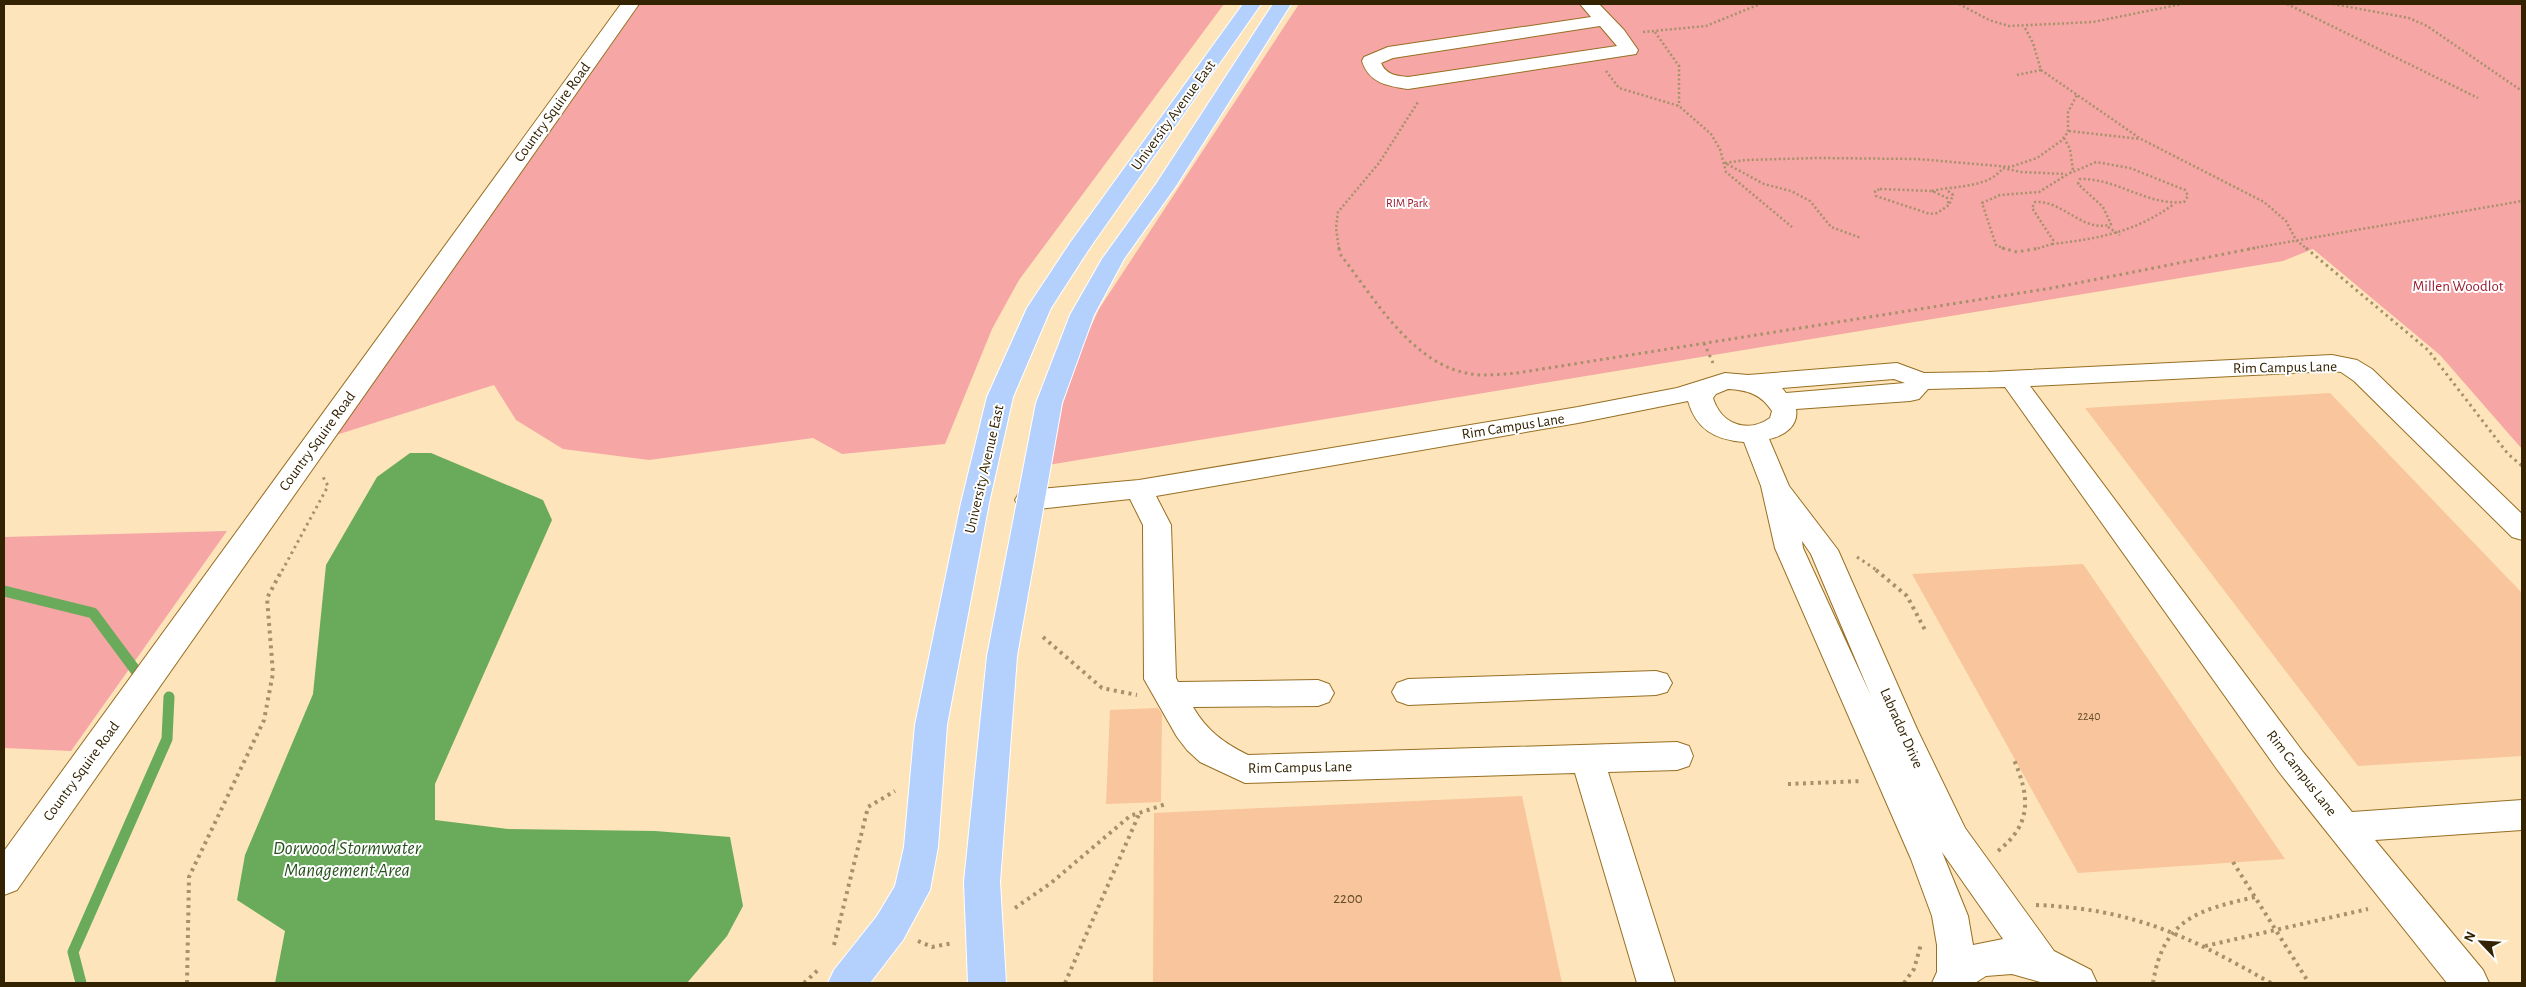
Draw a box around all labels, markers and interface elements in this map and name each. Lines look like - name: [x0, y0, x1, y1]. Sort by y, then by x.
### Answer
- street label: University Avenue East: [1129, 57, 1218, 173]
- street label: Country Squire Road: [511, 60, 593, 165]
- park label: RIM Park: [1386, 197, 1429, 209]
- park label: Millen Woodlot: [2412, 279, 2504, 294]
- street label: Rim Campus Lane: [2233, 359, 2337, 376]
- street label: Country Squire Road: [276, 389, 358, 494]
- street label: University Avenue East: [962, 403, 1007, 535]
- street label: Rim Campus Lane: [1461, 411, 1566, 442]
- street label: Labrador Drive: [1877, 686, 1926, 771]
- house number: 2240: [2077, 710, 2101, 722]
- street label: Country Squire Road: [40, 719, 122, 824]
- street label: Rim Campus Lane: [2264, 728, 2340, 819]
- street label: Rim Campus Lane: [1248, 759, 1352, 776]
- water label: Dorwood Stormwater Management Area: [273, 839, 422, 880]
- house number: 2200: [1333, 891, 1363, 906]
- north arrow: [2456, 917, 2506, 967]
- text: N: [2462, 930, 2479, 944]

